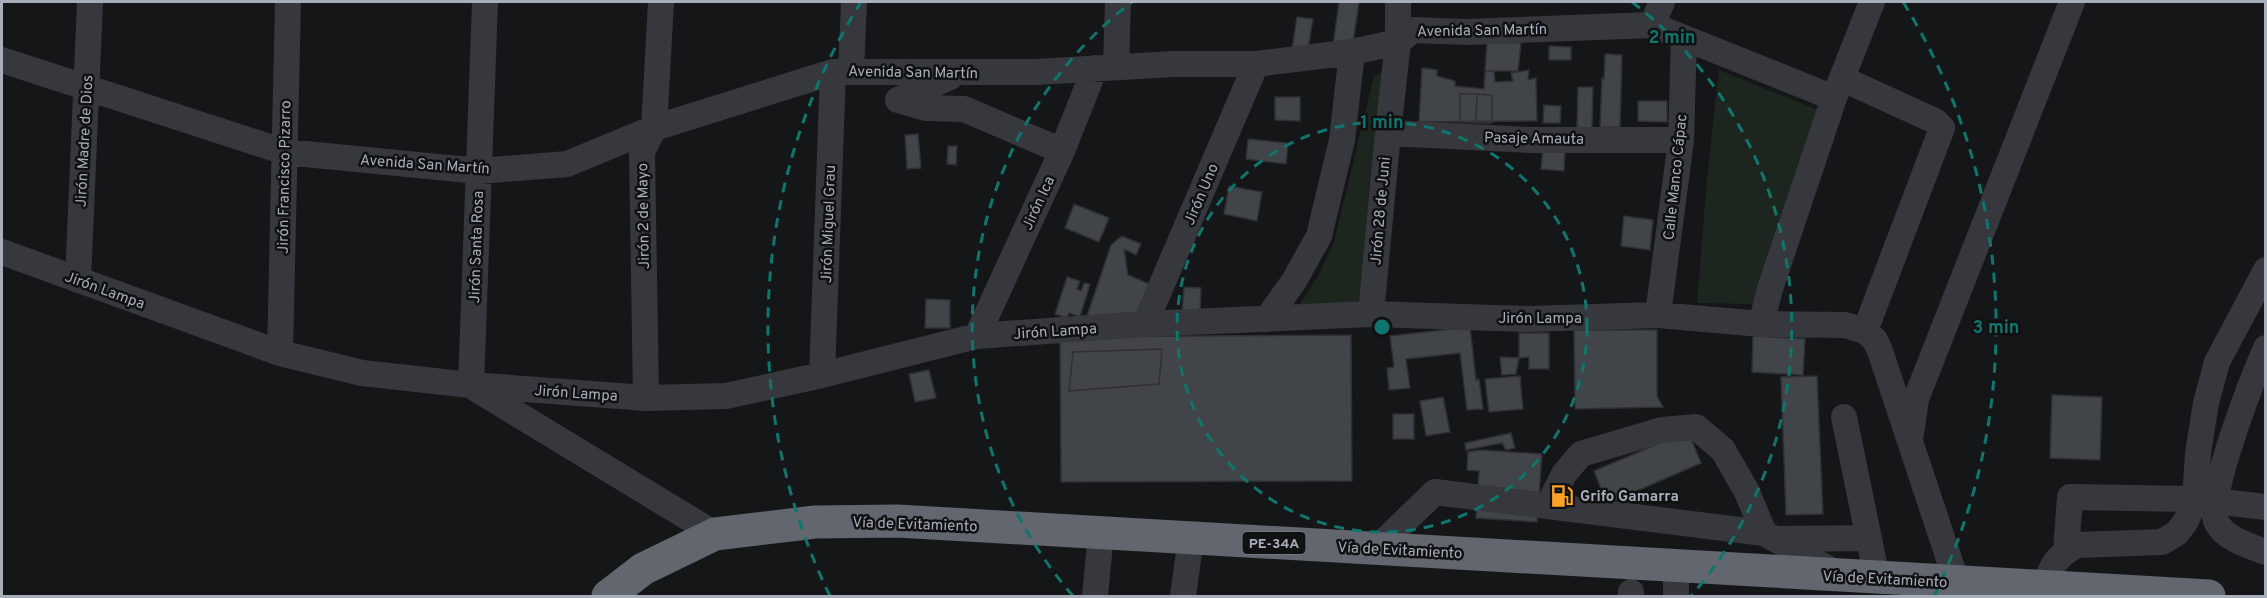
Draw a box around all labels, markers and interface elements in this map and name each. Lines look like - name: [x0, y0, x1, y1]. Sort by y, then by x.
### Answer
- street label: Avenida San Martín: [1417, 21, 1547, 42]
- text: 2 min: [1648, 27, 1696, 50]
- street label: Avenida San Martín: [848, 63, 978, 84]
- street label: Jirón Madre de Dios: [73, 75, 98, 208]
- street label: Jirón Francisco Pizarro: [275, 100, 296, 254]
- text: 1 min: [1360, 112, 1404, 135]
- street label: Calle Manco Cápac: [1660, 113, 1693, 241]
- street label: Pasaje Amauta: [1484, 129, 1584, 150]
- street label: Avenida San Martín: [359, 151, 490, 180]
- street label: Jirón 28 de Juni: [1367, 156, 1396, 266]
- street label: Jirón Uno: [1181, 161, 1224, 228]
- street label: Jirón 2 de Mayo: [634, 163, 655, 269]
- street label: Jirón Miguel Grau: [818, 165, 841, 283]
- street label: Jirón Ica: [1019, 174, 1060, 234]
- street label: Jirón Santa Rosa: [466, 190, 489, 304]
- street label: Jirón Lampa: [62, 268, 147, 315]
- street label: Jirón Lampa: [1498, 310, 1582, 329]
- centre of rings: [1372, 317, 1392, 337]
- text: 3 min: [1973, 317, 2019, 340]
- street label: Jirón Lampa: [1013, 320, 1098, 345]
- street label: Jirón Lampa: [533, 382, 618, 407]
- fuel station icon: Grifo Gamarra: [1549, 483, 1575, 509]
- place label: Grifo Gamarra: [1580, 488, 1679, 507]
- street label: Vía de Evitamiento: [852, 514, 978, 537]
- road number: PE-34A: [1242, 532, 1306, 554]
- street label: Vía de Evitamiento: [1337, 539, 1463, 564]
- street label: Vía de Evitamiento: [1822, 568, 1948, 593]

